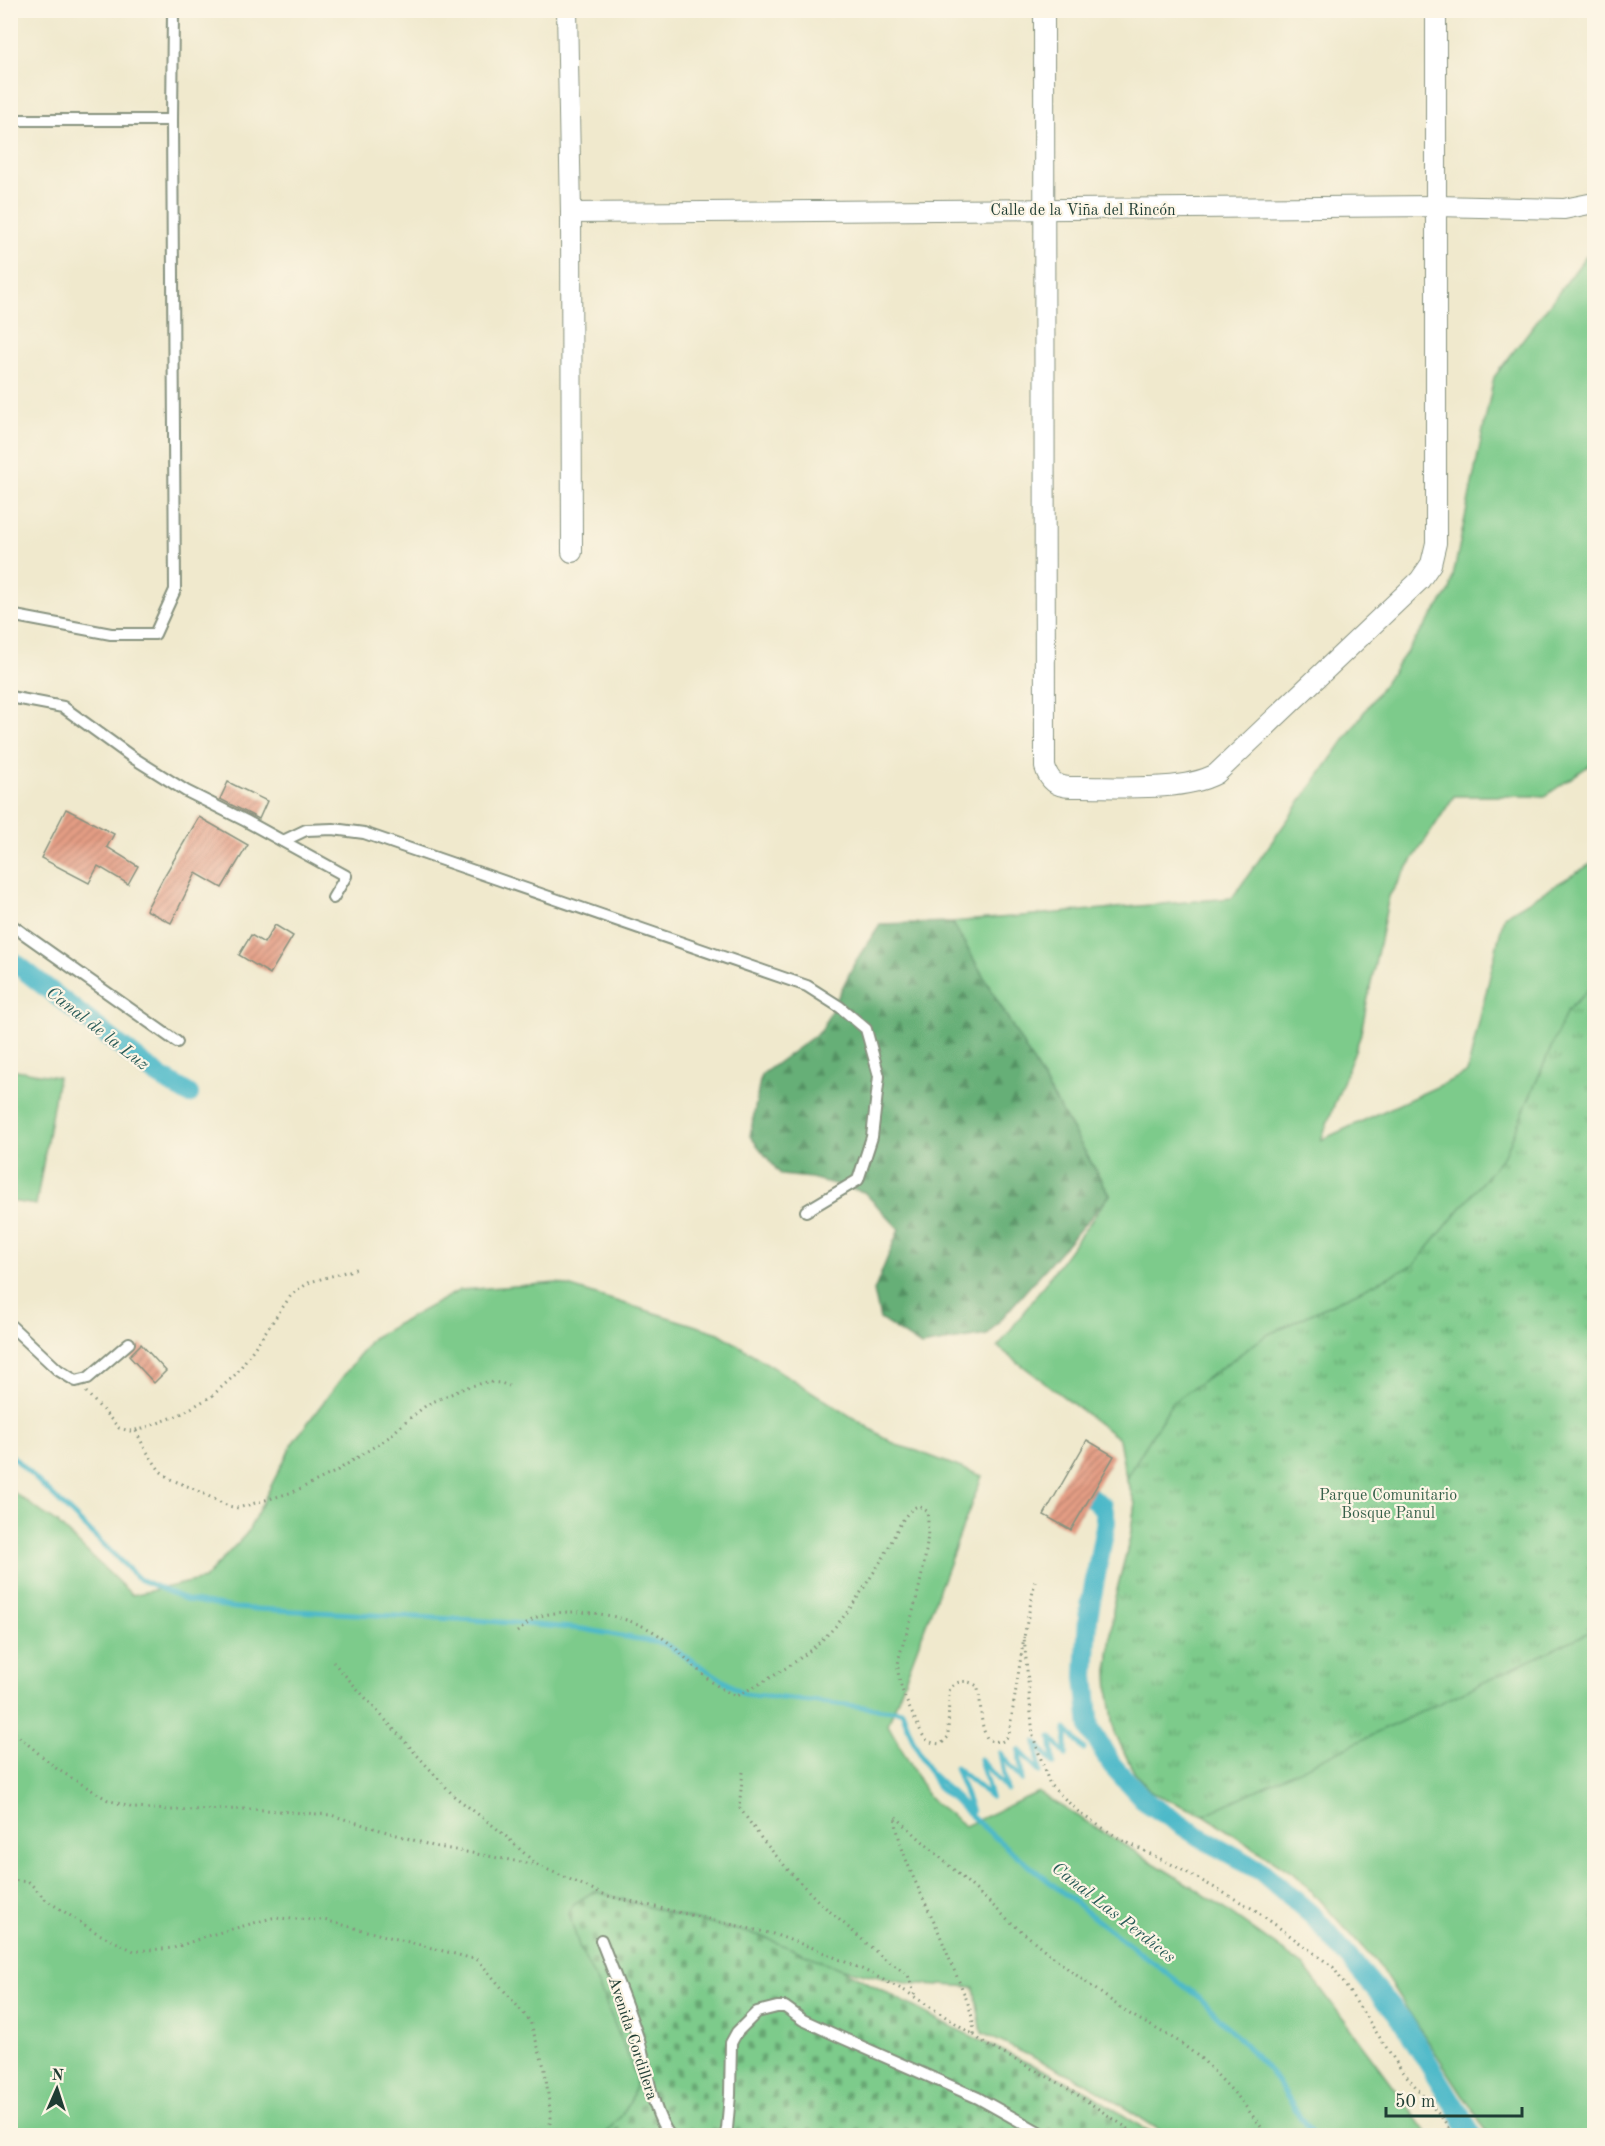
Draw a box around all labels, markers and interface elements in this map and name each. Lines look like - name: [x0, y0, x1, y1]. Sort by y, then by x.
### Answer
- street label: Calle de la Viña del Rincón: [990, 203, 1176, 219]
- water label: Canal de la Luz: [43, 983, 152, 1074]
- park label: Parque Comunitario Bosque Panul: [1319, 1488, 1457, 1522]
- water label: Canal Las Perdices: [1048, 1859, 1179, 1967]
- street label: Avenida Cordillera: [605, 1975, 660, 2102]
- north arrow: [27, 2059, 87, 2119]
- text: N: [51, 2068, 65, 2084]
- scale bar: [1386, 2080, 1522, 2118]
- text: 50 m: [1395, 2093, 1435, 2111]

